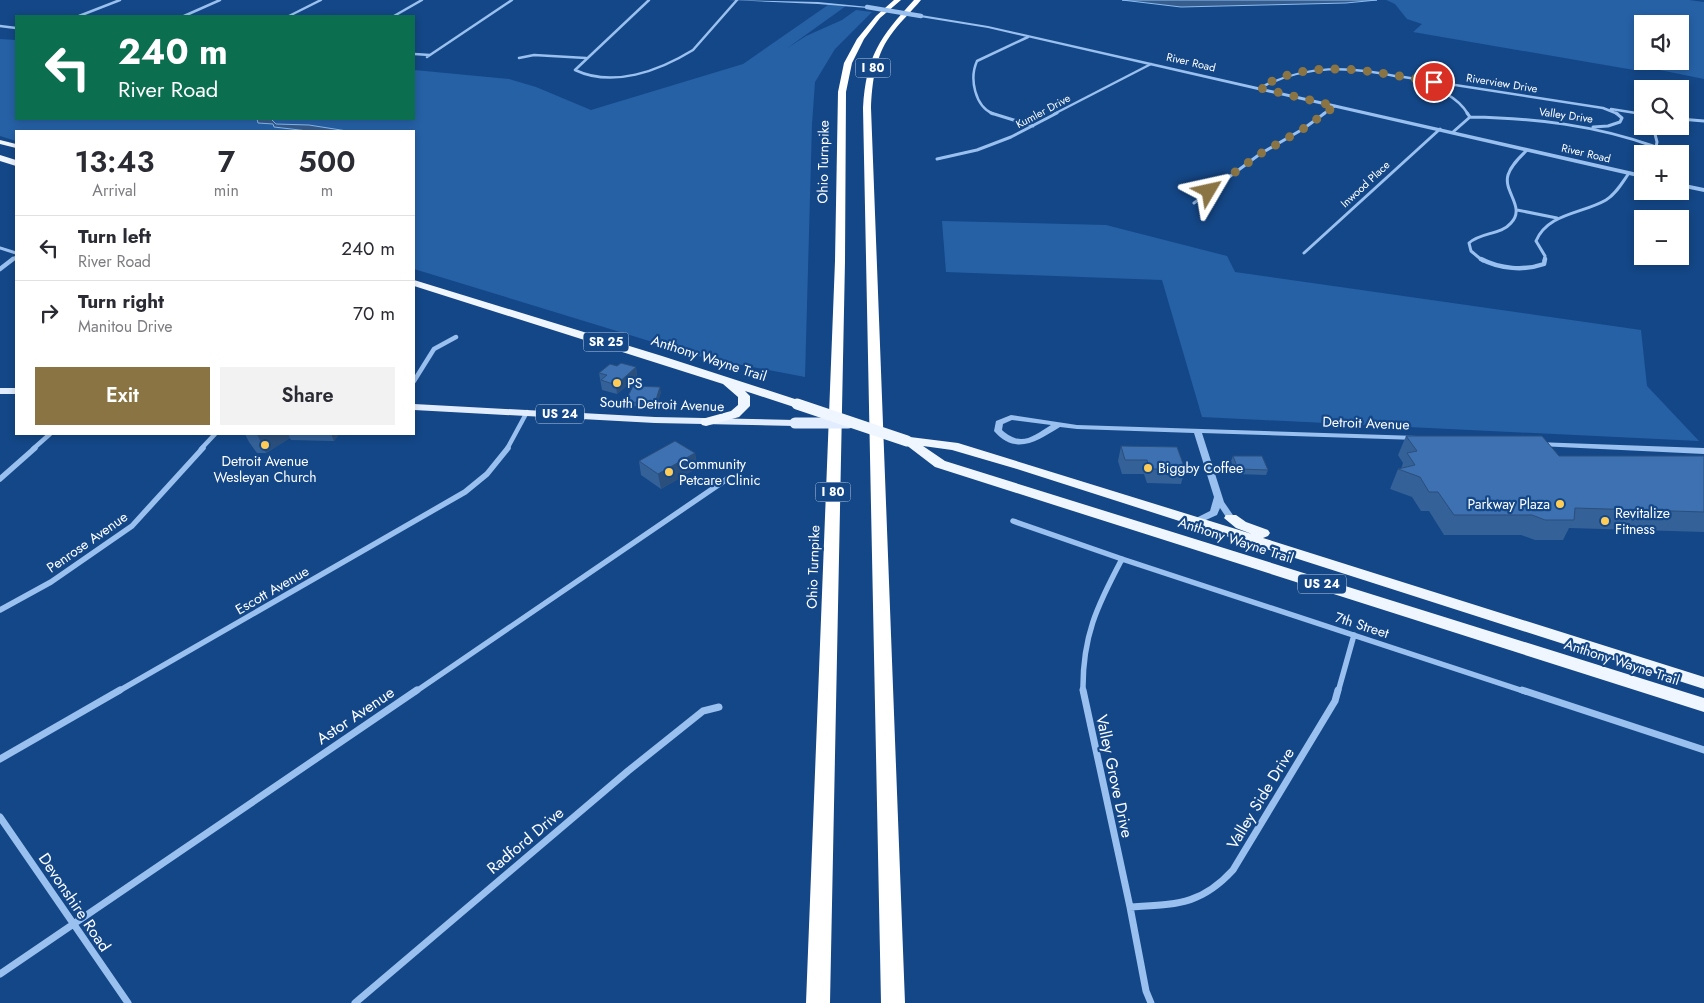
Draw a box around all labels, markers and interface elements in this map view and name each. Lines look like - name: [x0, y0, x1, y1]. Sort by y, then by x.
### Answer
- map controls: [1634, 15, 1689, 265]
- button: sound: [1634, 15, 1689, 70]
- text: 240 m: [118, 27, 228, 77]
- icon: left: [35, 35, 100, 100]
- street label: River Road: [1165, 49, 1217, 75]
- road number: I 80: [856, 58, 890, 78]
- pin: [1413, 61, 1455, 103]
- icon: arrive: [1420, 68, 1448, 96]
- street label: Riverview Drive: [1465, 69, 1539, 97]
- text: River Road: [118, 73, 218, 105]
- button: search: [1634, 80, 1689, 135]
- street label: Kumler Drive: [1013, 90, 1074, 132]
- street label: Valley Drive: [1538, 103, 1594, 127]
- street label: Ohio Turnpike: [812, 120, 834, 204]
- text: 13:43: [74, 140, 154, 183]
- text: 7: [218, 140, 235, 183]
- text: 500: [298, 140, 356, 183]
- street label: River Road: [1560, 140, 1612, 166]
- button: +: [1634, 145, 1689, 200]
- street label: Inwood Place: [1337, 157, 1393, 211]
- position arrow: [1182, 164, 1234, 216]
- text: Arrival: [92, 179, 136, 202]
- text: min: [214, 179, 239, 202]
- text: m: [321, 179, 333, 202]
- button: −: [1634, 210, 1689, 265]
- text: Turn left: [78, 223, 151, 250]
- icon: left: [35, 234, 63, 262]
- text: 240 m: [341, 235, 395, 262]
- text: River Road: [78, 250, 151, 273]
- text: Turn right: [78, 288, 164, 315]
- icon: right: [35, 299, 63, 327]
- text: 70 m: [353, 300, 395, 327]
- text: Manitou Drive: [78, 315, 173, 338]
- street label: Anthony Wayne Trail: [649, 330, 769, 386]
- road number: SR 25: [584, 332, 628, 352]
- button: Exit: [35, 367, 210, 425]
- button: Share: [220, 367, 395, 425]
- place label: PS: [627, 373, 643, 393]
- marker: PS: [611, 377, 623, 389]
- street label: South Detroit Avenue: [599, 392, 725, 416]
- road number: US 24: [536, 404, 584, 424]
- street label: Detroit Avenue: [1322, 411, 1410, 435]
- marker: Detroit Avenue Wesleyan Church: [259, 439, 271, 451]
- place label: Detroit Avenue Wesleyan Church: [213, 451, 317, 487]
- place label: Community Petcare Clinic: [679, 454, 760, 490]
- place label: Biggby Coffee: [1158, 458, 1243, 478]
- marker: Biggby Coffee: [1142, 462, 1154, 474]
- marker: Community Petcare Clinic: [663, 466, 675, 478]
- road number: I 80: [816, 482, 850, 502]
- place label: Parkway Plaza: [1467, 494, 1550, 514]
- marker: Parkway Plaza: [1554, 498, 1566, 510]
- place label: Revitalize Fitness: [1615, 503, 1670, 539]
- street label: Penrose Avenue: [42, 507, 132, 577]
- street label: Anthony Wayne Trail: [1176, 512, 1296, 568]
- marker: Revitalize Fitness: [1599, 515, 1611, 527]
- street label: Ohio Turnpike: [802, 525, 824, 609]
- street label: Escott Avenue: [231, 561, 313, 619]
- road number: US 24: [1298, 574, 1346, 594]
- street label: 7th Street: [1332, 607, 1392, 643]
- street label: Anthony Wayne Trail: [1562, 634, 1682, 690]
- street label: Astor Avenue: [312, 681, 399, 750]
- street label: Valley Grove Drive: [1090, 712, 1139, 840]
- street label: Valley Side Drive: [1221, 743, 1300, 853]
- street label: Radford Drive: [482, 801, 569, 879]
- street label: Devonshire Road: [33, 848, 116, 956]

